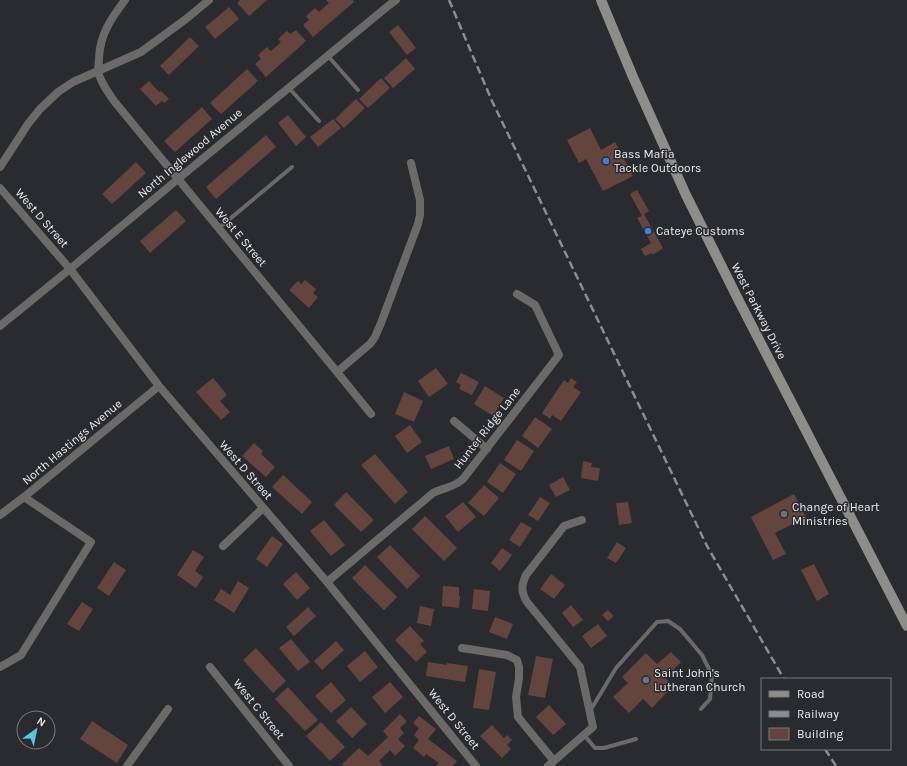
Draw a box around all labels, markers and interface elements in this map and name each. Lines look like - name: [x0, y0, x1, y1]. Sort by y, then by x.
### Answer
- street label: North Inglewood Avenue: [135, 105, 245, 201]
- place label: Bass Mafia Tackle Outdoors: [614, 147, 701, 175]
- marker: Bass Mafia Tackle Outdoors: [601, 156, 611, 166]
- street label: West D Street: [12, 186, 72, 251]
- street label: West E Street: [212, 205, 270, 270]
- place label: Cateye Customs: [656, 224, 745, 238]
- marker: Cateye Customs: [643, 226, 653, 236]
- street label: West Parkway Drive: [729, 260, 789, 362]
- street label: Hunter Ridge Lane: [451, 384, 523, 472]
- street label: North Hastings Avenue: [19, 396, 125, 488]
- street label: West D Street: [216, 438, 276, 503]
- place label: Change of Heart Ministries: [792, 500, 880, 528]
- marker: Change of Heart Ministries: [779, 509, 789, 519]
- place label: Saint John's Lutheran Church: [654, 666, 745, 694]
- marker: Saint John's Lutheran Church: [641, 675, 651, 685]
- street label: West C Street: [230, 676, 288, 742]
- legend: [761, 678, 891, 750]
- street label: West D Street: [425, 686, 483, 752]
- text: Road: [797, 687, 825, 701]
- text: Railway: [797, 707, 839, 721]
- north arrow: [16, 710, 56, 750]
- text: N: [34, 714, 48, 730]
- text: Building: [797, 727, 844, 741]

